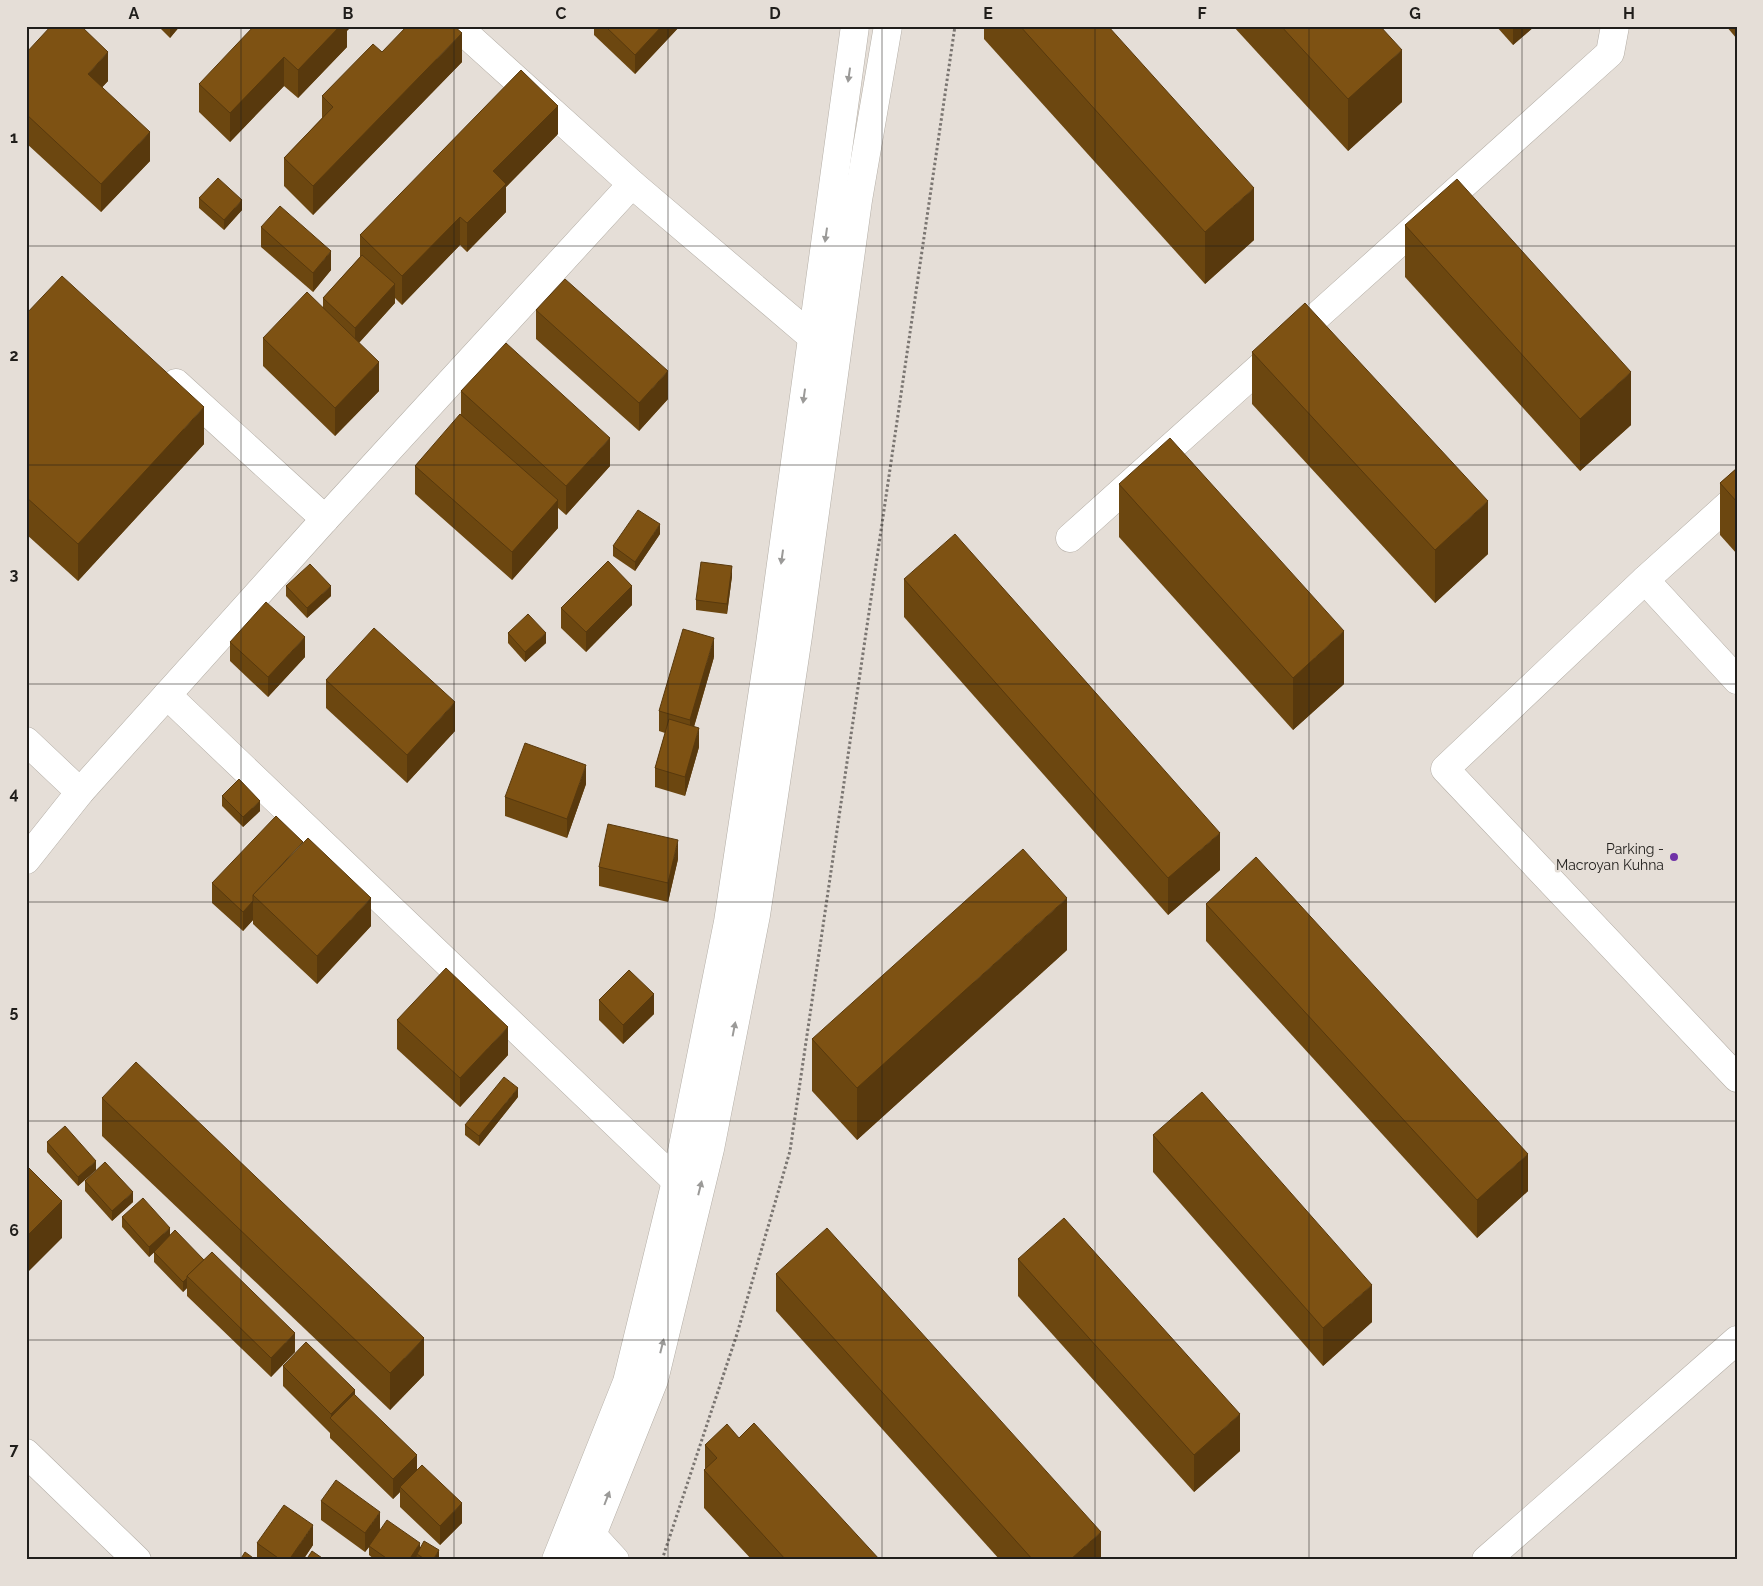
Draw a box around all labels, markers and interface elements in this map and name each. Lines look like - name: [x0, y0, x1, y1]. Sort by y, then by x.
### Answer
- text: A: [129, 4, 140, 23]
- text: B: [343, 4, 354, 23]
- text: C: [556, 4, 567, 23]
- text: D: [769, 4, 781, 23]
- text: E: [983, 4, 993, 23]
- text: F: [1197, 4, 1207, 23]
- text: G: [1409, 4, 1421, 23]
- text: H: [1623, 4, 1635, 23]
- one-way arrow: [844, 67, 852, 83]
- text: 1: [10, 128, 18, 147]
- one-way arrow: [822, 228, 830, 244]
- text: 2: [9, 346, 19, 365]
- one-way arrow: [800, 389, 808, 405]
- one-way arrow: [778, 550, 786, 566]
- text: 3: [10, 565, 19, 584]
- text: 4: [9, 784, 19, 803]
- place label: Parking - Macroyan Kuhna: [1556, 841, 1664, 873]
- marker: Parking - Macroyan Kuhna: [1668, 851, 1680, 863]
- text: 5: [10, 1002, 19, 1021]
- one-way arrow: [730, 1020, 738, 1036]
- one-way arrow: [696, 1180, 704, 1195]
- text: 6: [9, 1221, 19, 1240]
- one-way arrow: [658, 1338, 666, 1353]
- text: 7: [10, 1440, 19, 1459]
- one-way arrow: [603, 1490, 611, 1505]

